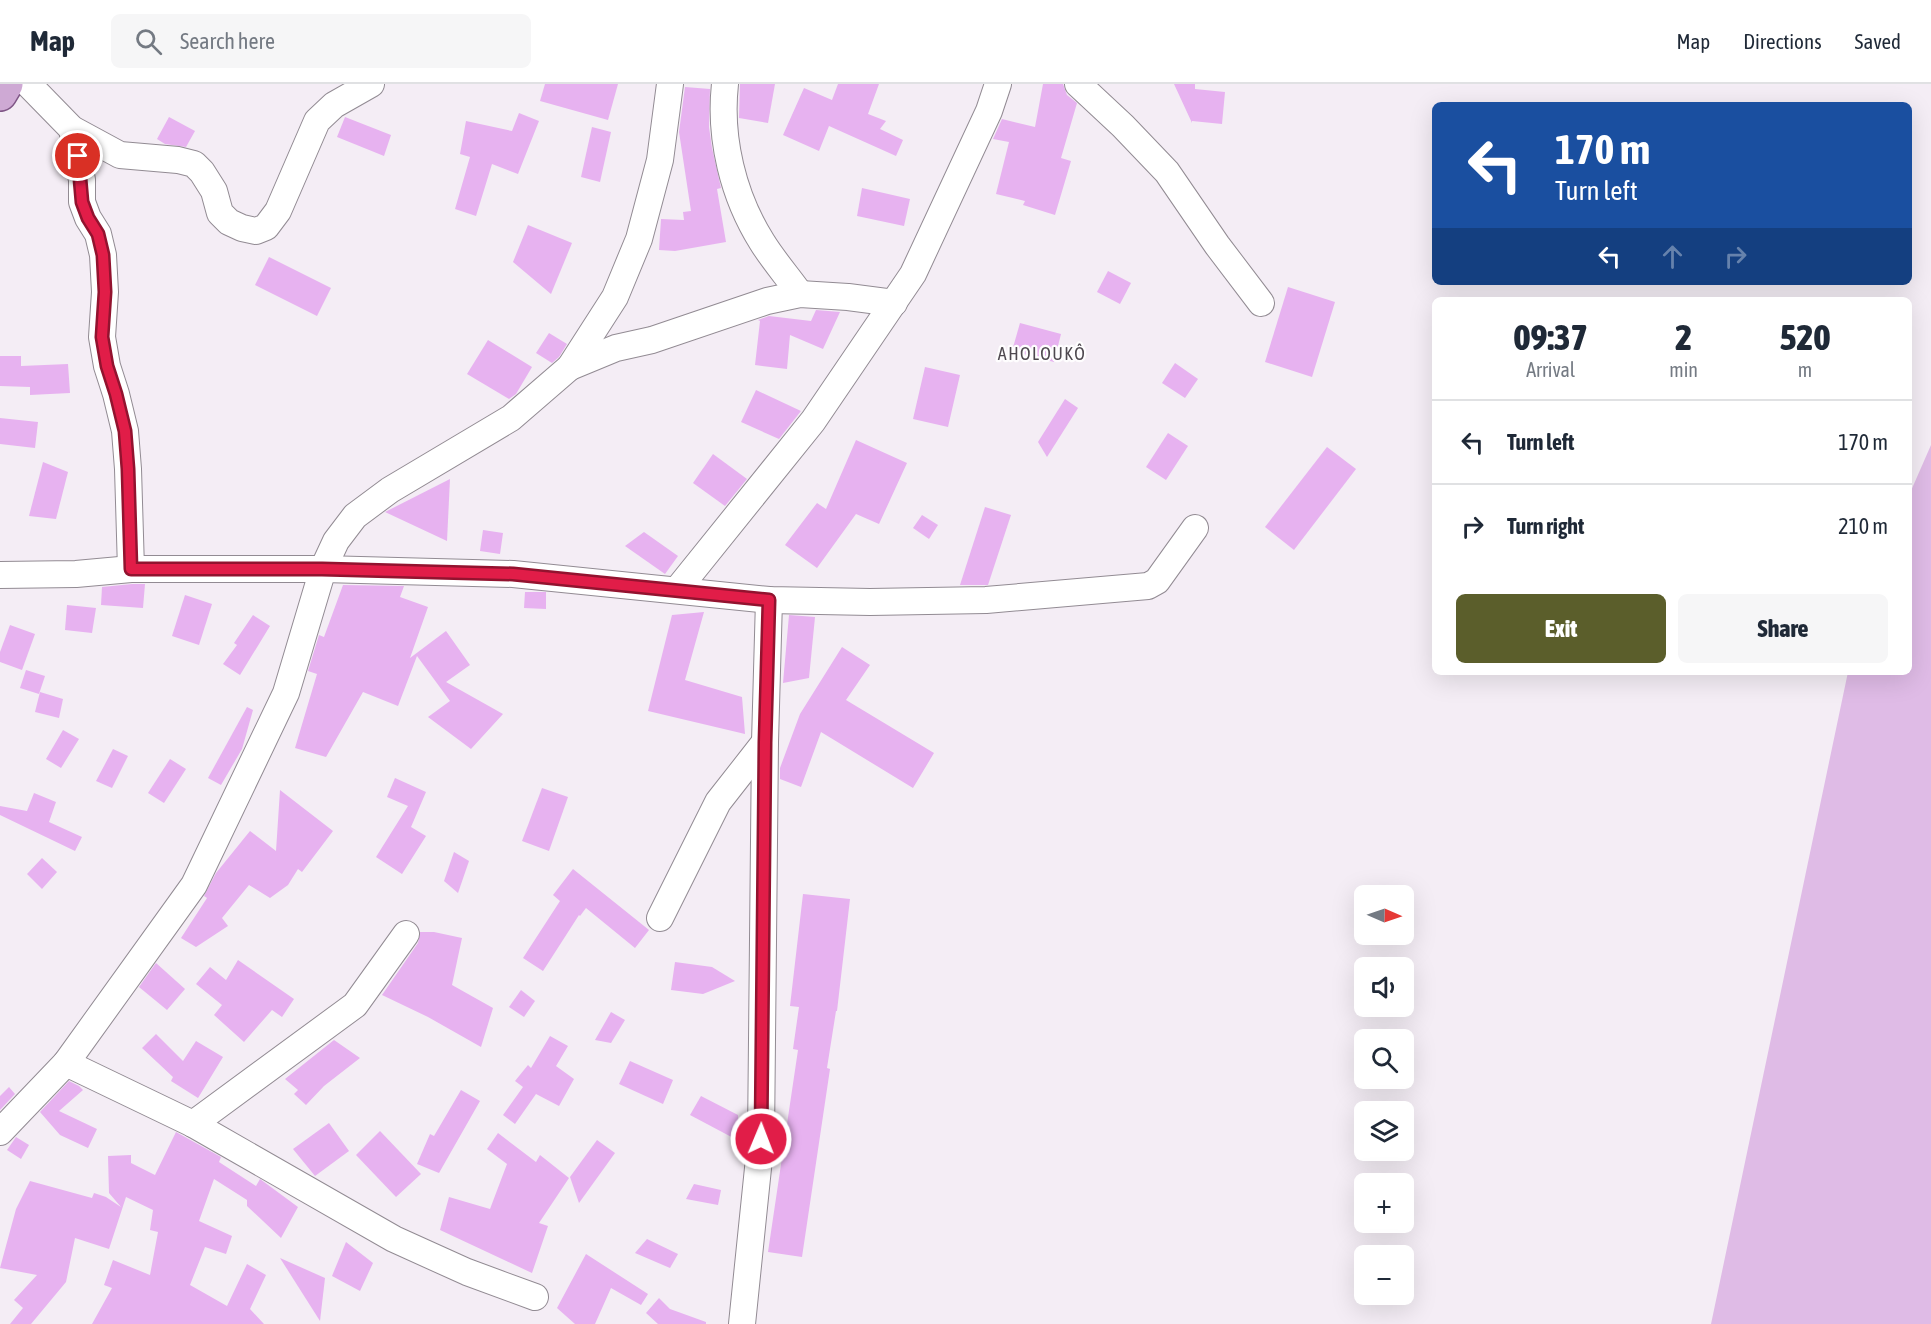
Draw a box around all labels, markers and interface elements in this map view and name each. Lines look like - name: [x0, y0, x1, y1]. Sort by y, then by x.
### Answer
- search box: [111, 14, 531, 68]
- text: Map: [30, 25, 75, 57]
- icon: search: [132, 25, 165, 58]
- text: Search here: [180, 28, 275, 54]
- text: Map: [1676, 29, 1710, 53]
- text: Directions: [1743, 29, 1822, 53]
- text: Saved: [1855, 29, 1901, 53]
- text: 170 m: [1555, 125, 1650, 173]
- icon: left: [1456, 126, 1534, 204]
- pin: [52, 130, 103, 181]
- icon: arrive: [61, 139, 94, 172]
- text: Turn left: [1555, 175, 1638, 206]
- icon: left: [1593, 240, 1626, 273]
- icon: ahead: [1656, 240, 1689, 273]
- icon: right: [1719, 240, 1752, 273]
- text: 09:37: [1514, 316, 1588, 358]
- text: 2: [1675, 316, 1692, 358]
- text: 520: [1780, 316, 1830, 358]
- district label: AHOLOUKÔ: [998, 343, 1086, 364]
- text: Arrival: [1526, 358, 1575, 381]
- text: min: [1669, 358, 1698, 381]
- text: m: [1798, 358, 1812, 381]
- icon: left: [1456, 426, 1489, 459]
- text: Turn left: [1507, 429, 1574, 455]
- text: 170 m: [1838, 429, 1888, 455]
- icon: right: [1456, 510, 1489, 543]
- text: Turn right: [1507, 513, 1584, 539]
- text: 210 m: [1838, 513, 1888, 539]
- button: Exit: [1456, 594, 1666, 663]
- button: Share: [1678, 594, 1888, 663]
- north arrow: [1354, 885, 1414, 945]
- map controls: [1354, 885, 1414, 1305]
- button: sound: [1354, 957, 1414, 1017]
- button: search: [1354, 1029, 1414, 1089]
- button: layers: [1354, 1101, 1414, 1161]
- position arrow: [729, 1107, 793, 1171]
- button: +: [1354, 1173, 1414, 1233]
- button: −: [1354, 1245, 1414, 1305]

